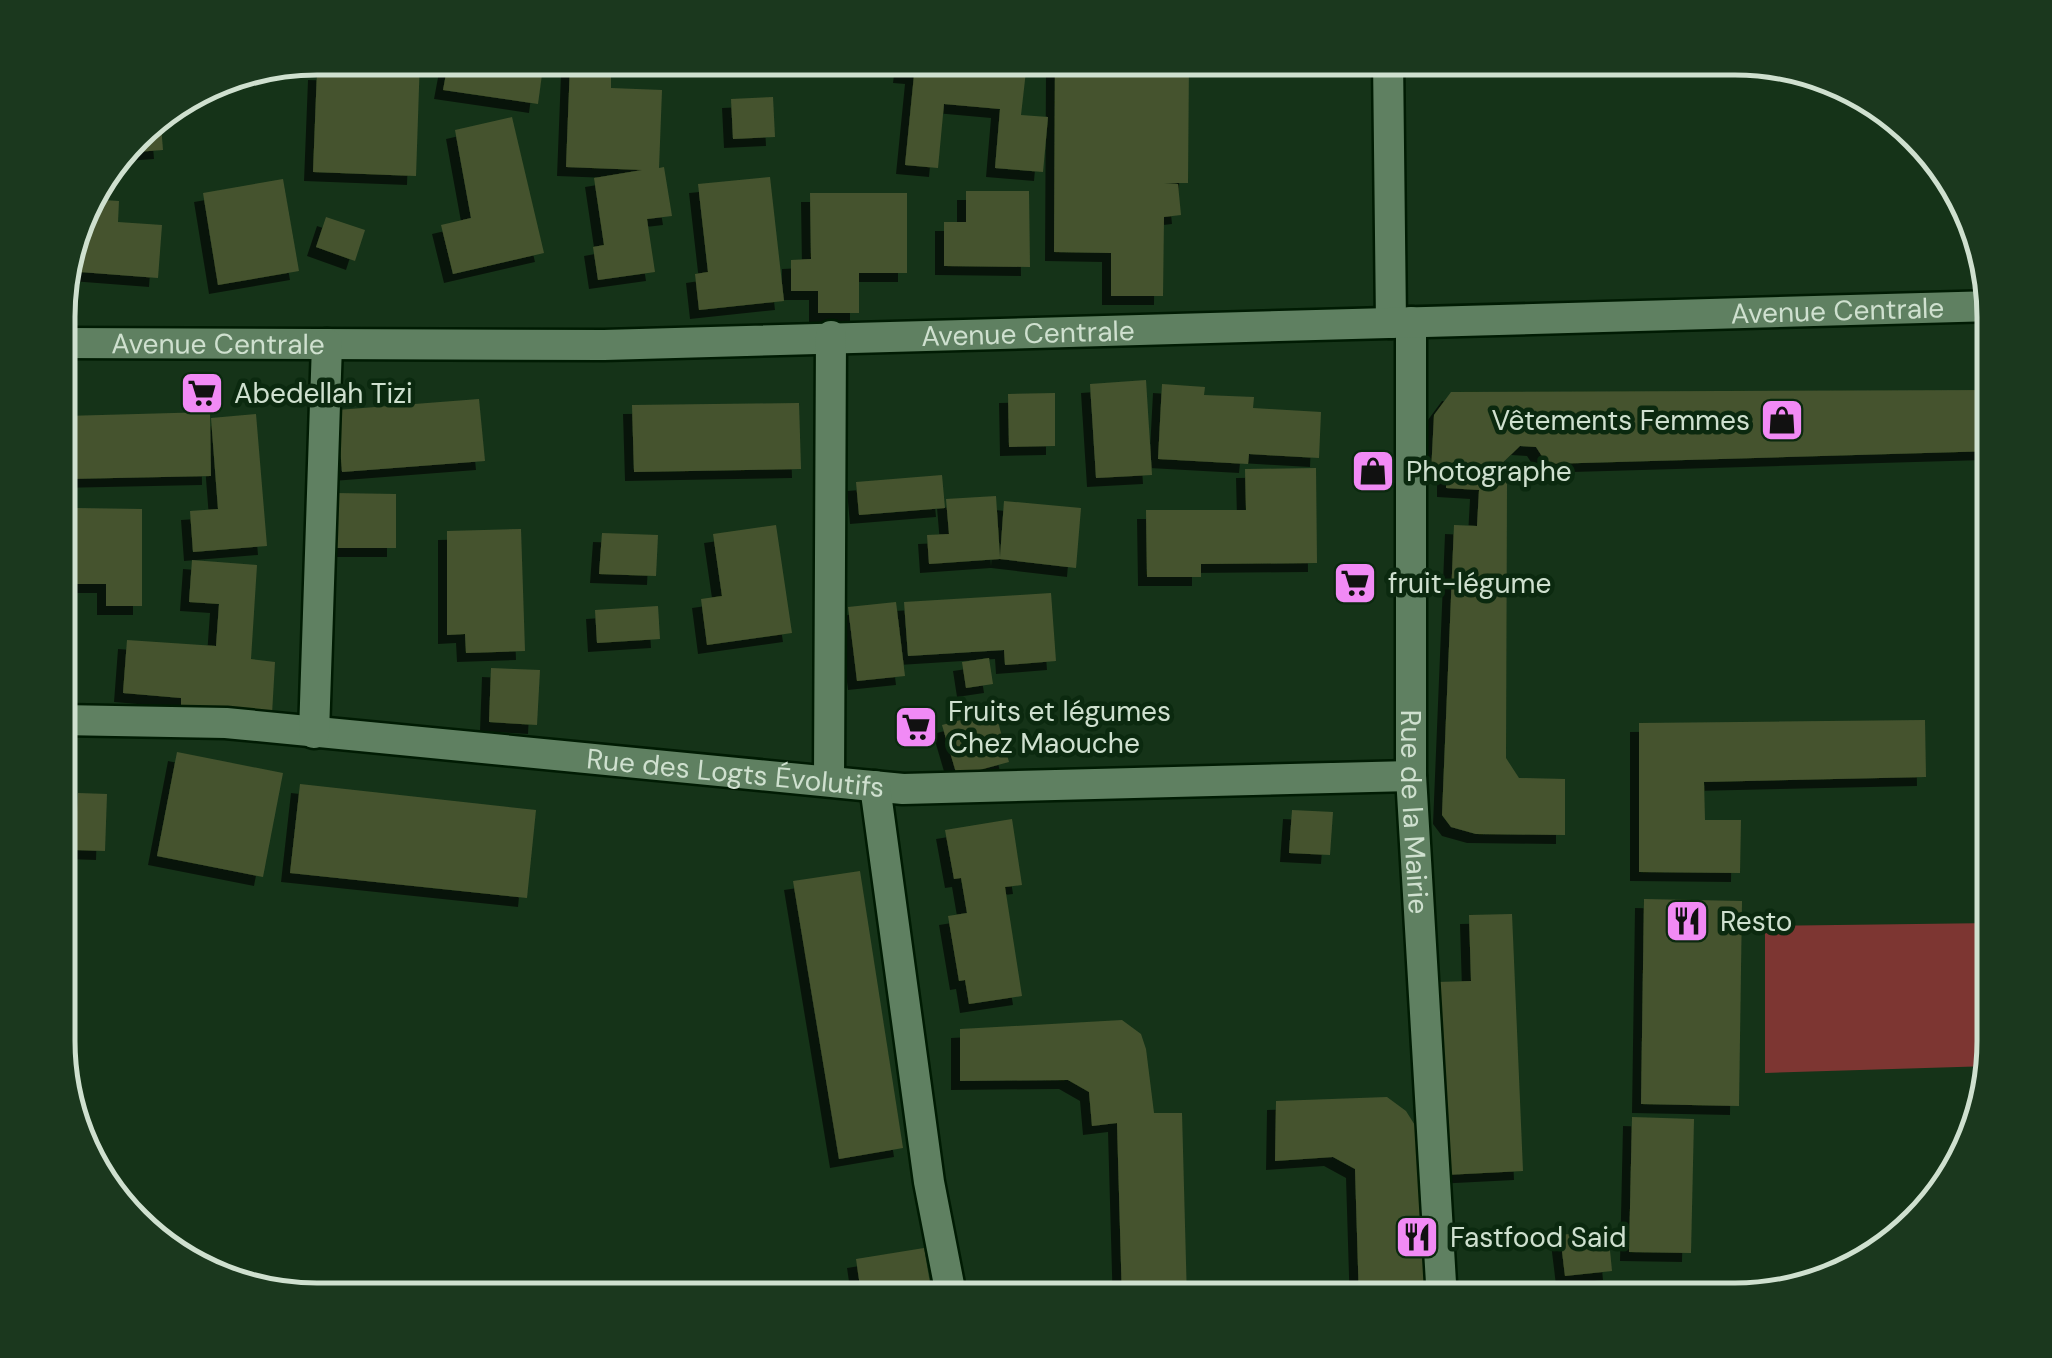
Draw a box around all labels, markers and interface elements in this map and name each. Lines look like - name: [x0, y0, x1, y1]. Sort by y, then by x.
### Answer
- street label: Avenue Centrale: [1730, 289, 1945, 332]
- street label: Avenue Centrale: [921, 312, 1135, 355]
- street label: Avenue Centrale: [111, 325, 325, 362]
- supermarket icon: Abedellah Tizi: [179, 370, 225, 416]
- place label: Abedellah Tizi: [234, 375, 413, 412]
- shop icon: Vêtements Femmes: [1759, 397, 1805, 443]
- place label: Vêtements Femmes: [1492, 402, 1750, 439]
- shop icon: Photographe: [1350, 448, 1396, 494]
- place label: Photographe: [1406, 453, 1572, 490]
- supermarket icon: fruit-légume: [1332, 560, 1378, 606]
- place label: fruit-légume: [1388, 565, 1551, 602]
- place label: Fruits et légumes Chez Maouche: [948, 693, 1171, 762]
- supermarket icon: Fruits et légumes Chez Maouche: [893, 704, 939, 750]
- street label: Rue de la Mairie: [1393, 710, 1438, 915]
- street label: Rue des Logts Évolutifs: [585, 740, 886, 806]
- restaurant icon: Resto: [1664, 898, 1710, 944]
- place label: Resto: [1720, 903, 1792, 940]
- restaurant icon: Fastfood Said: [1394, 1214, 1440, 1260]
- place label: Fastfood Said: [1450, 1219, 1627, 1256]

